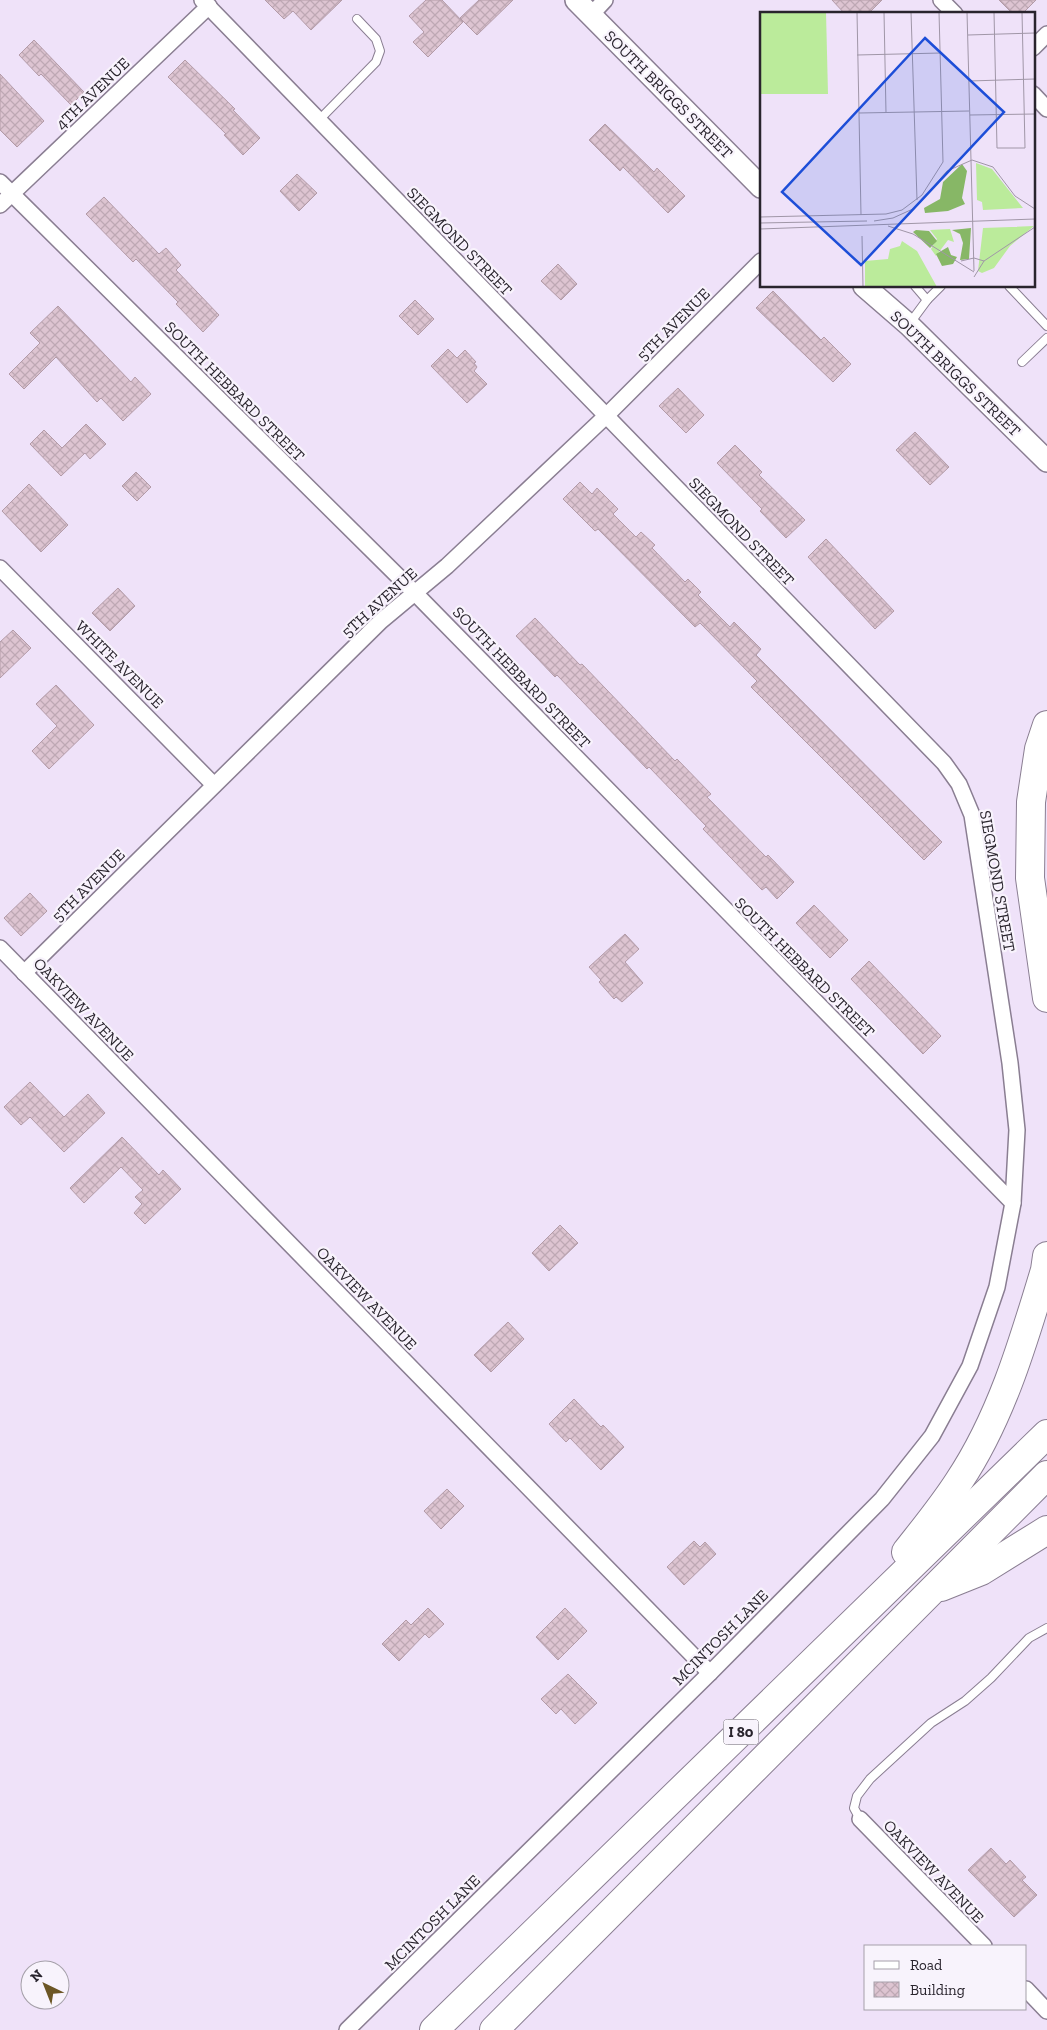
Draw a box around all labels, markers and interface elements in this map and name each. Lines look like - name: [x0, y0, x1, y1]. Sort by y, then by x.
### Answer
- inset map: [760, 12, 1034, 288]
- street label: SOUTH BRIGGS STREET: [601, 26, 737, 162]
- street label: 4TH AVENUE: [51, 53, 133, 133]
- street label: SIEGMOND STREET: [403, 183, 516, 300]
- street label: 5TH AVENUE: [633, 284, 714, 365]
- street label: SOUTH BRIGGS STREET: [887, 306, 1025, 440]
- street label: SOUTH HEBBARD STREET: [161, 317, 309, 465]
- street label: SIEGMOND STREET: [685, 473, 798, 590]
- street label: 5TH AVENUE: [338, 563, 421, 641]
- street label: SOUTH HEBBARD STREET: [449, 602, 594, 752]
- street label: WHITE AVENUE: [72, 616, 168, 712]
- street label: SIEGMOND STREET: [976, 809, 1019, 953]
- street label: 5TH AVENUE: [48, 845, 129, 926]
- street label: SOUTH HEBBARD STREET: [731, 893, 879, 1041]
- street label: OAKVIEW AVENUE: [30, 954, 138, 1065]
- street label: OAKVIEW AVENUE: [313, 1243, 421, 1354]
- street label: MCINTOSH LANE: [669, 1586, 772, 1689]
- road number: I 80: [724, 1720, 758, 1744]
- street label: OAKVIEW AVENUE: [880, 1816, 988, 1927]
- street label: MCINTOSH LANE: [381, 1871, 484, 1974]
- legend: [864, 1945, 1027, 2010]
- text: Road: [910, 1956, 943, 1974]
- north arrow: [20, 1960, 70, 2010]
- text: N: [27, 1966, 46, 1986]
- text: Building: [910, 1981, 965, 1999]

